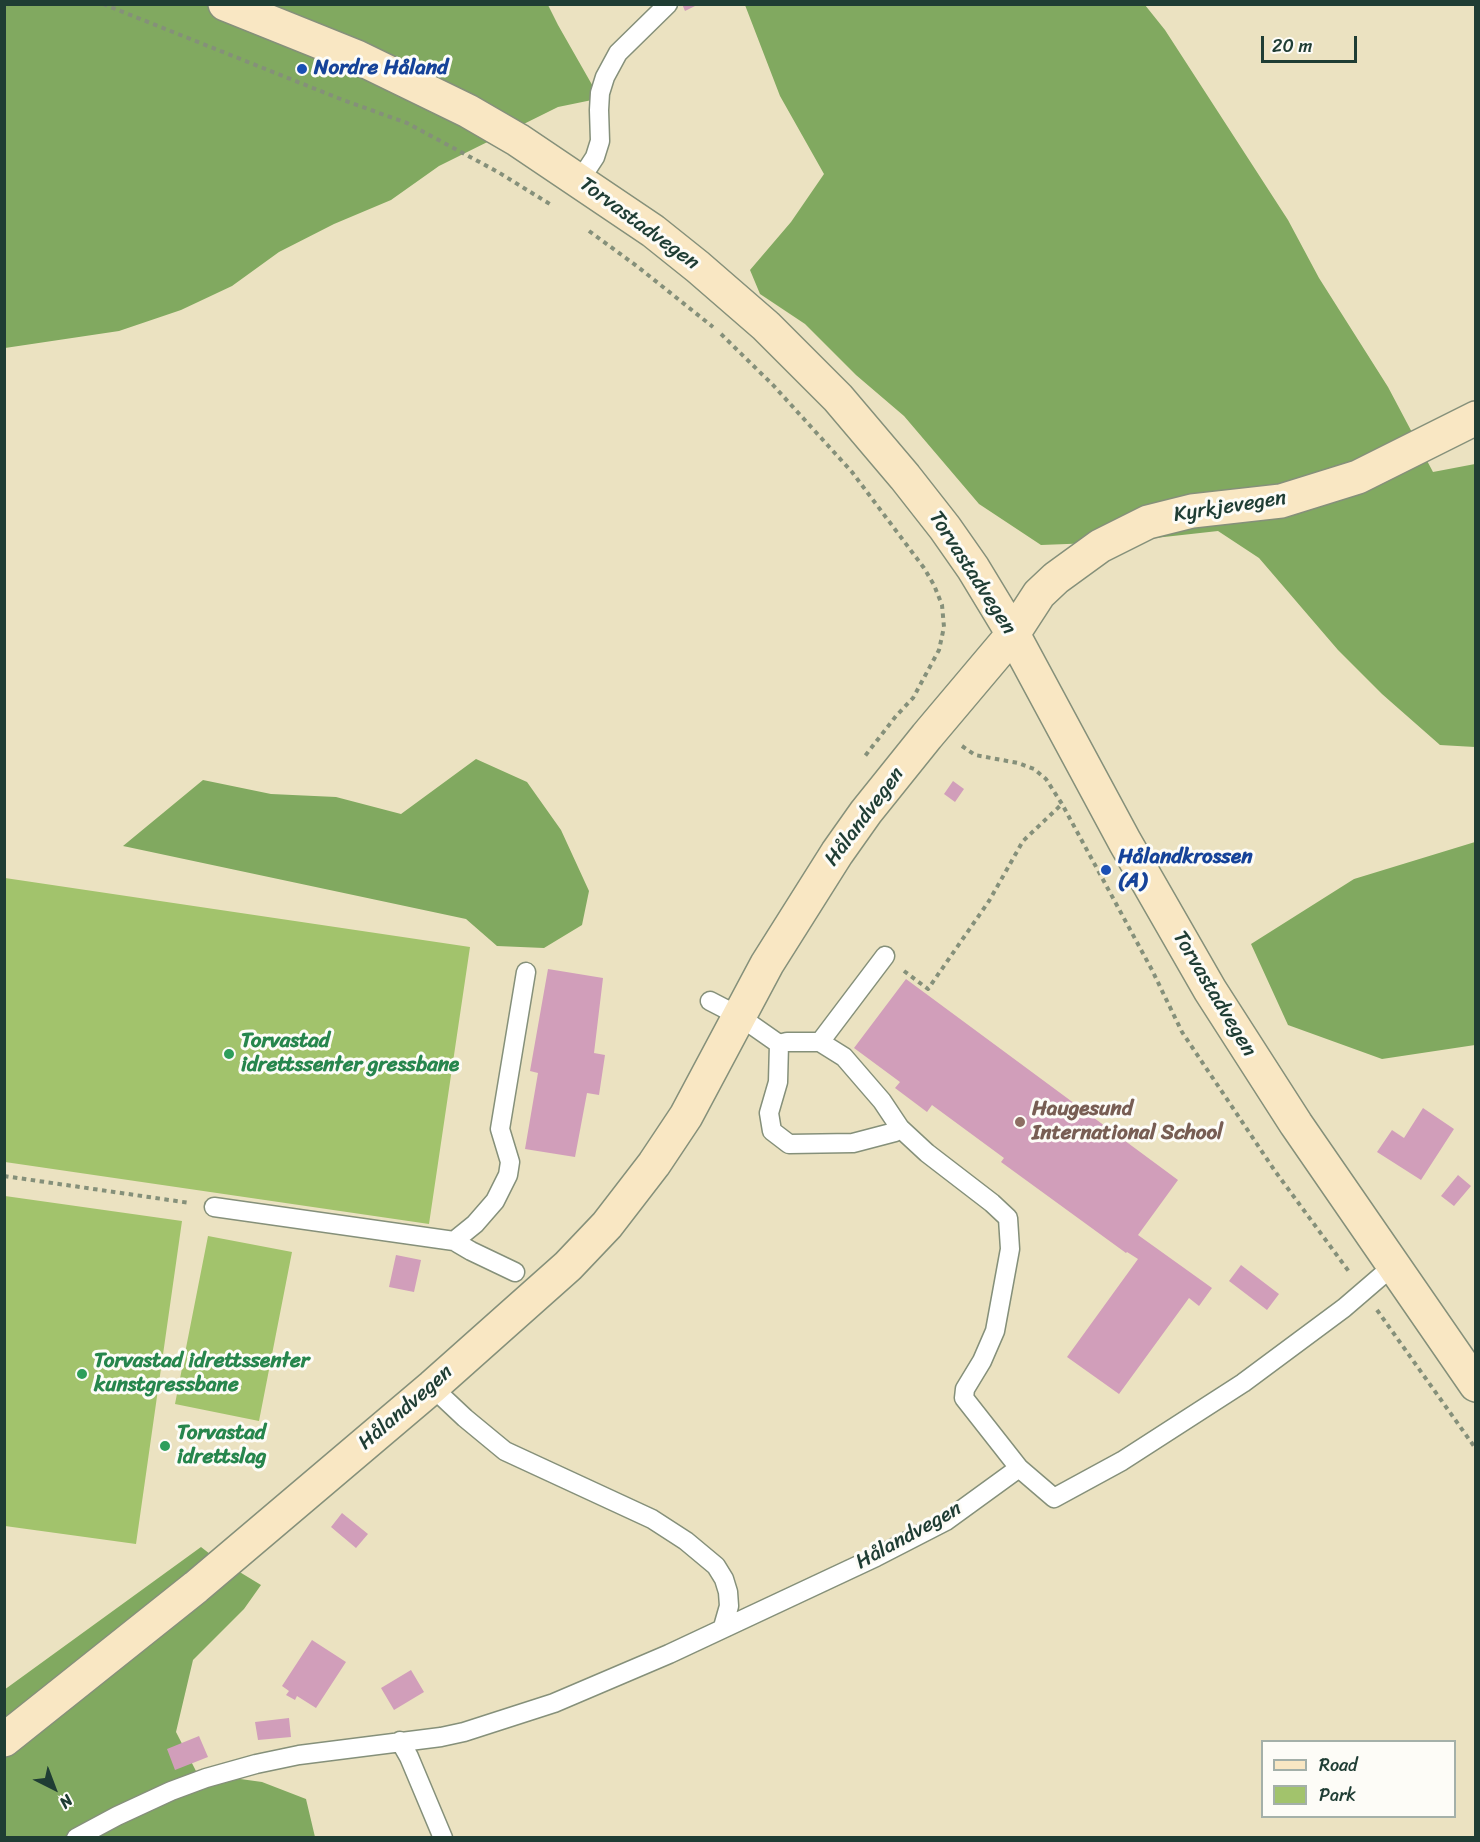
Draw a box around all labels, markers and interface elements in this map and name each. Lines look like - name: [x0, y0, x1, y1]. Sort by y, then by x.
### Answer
- scale bar: [1264, 24, 1360, 62]
- text: 20 m: [1272, 30, 1312, 62]
- place label: Nordre Håland: [314, 56, 448, 82]
- marker: Nordre Håland: [295, 62, 309, 76]
- street label: Torvastadvegen: [574, 172, 704, 276]
- street label: Kyrkjevegen: [1172, 486, 1288, 528]
- street label: Torvastadvegen: [923, 507, 1021, 639]
- street label: Hålandvegen: [820, 763, 910, 871]
- place label: Hålandkrossen (A): [1118, 845, 1252, 895]
- marker: Hålandkrossen (A): [1099, 863, 1113, 877]
- street label: Torvastadvegen: [1167, 927, 1261, 1061]
- place label: Torvastad idrettssenter gressbane: [241, 1029, 459, 1079]
- marker: Torvastad idrettssenter gressbane: [222, 1047, 236, 1061]
- place label: Haugesund International School: [1032, 1097, 1223, 1147]
- marker: Haugesund International School: [1013, 1115, 1027, 1129]
- place label: Torvastad idrettssenter kunstgressbane: [94, 1349, 309, 1399]
- street label: Hålandvegen: [354, 1360, 458, 1456]
- marker: Torvastad idrettssenter kunstgressbane: [75, 1367, 89, 1381]
- place label: Torvastad idrettslag: [177, 1421, 266, 1471]
- marker: Torvastad idrettslag: [158, 1439, 172, 1453]
- street label: Hålandvegen: [852, 1497, 966, 1575]
- legend: [1261, 1740, 1456, 1818]
- text: Road: [1319, 1749, 1358, 1781]
- north arrow: [24, 1758, 84, 1818]
- text: Park: [1319, 1779, 1356, 1811]
- text: N: [53, 1787, 80, 1816]

